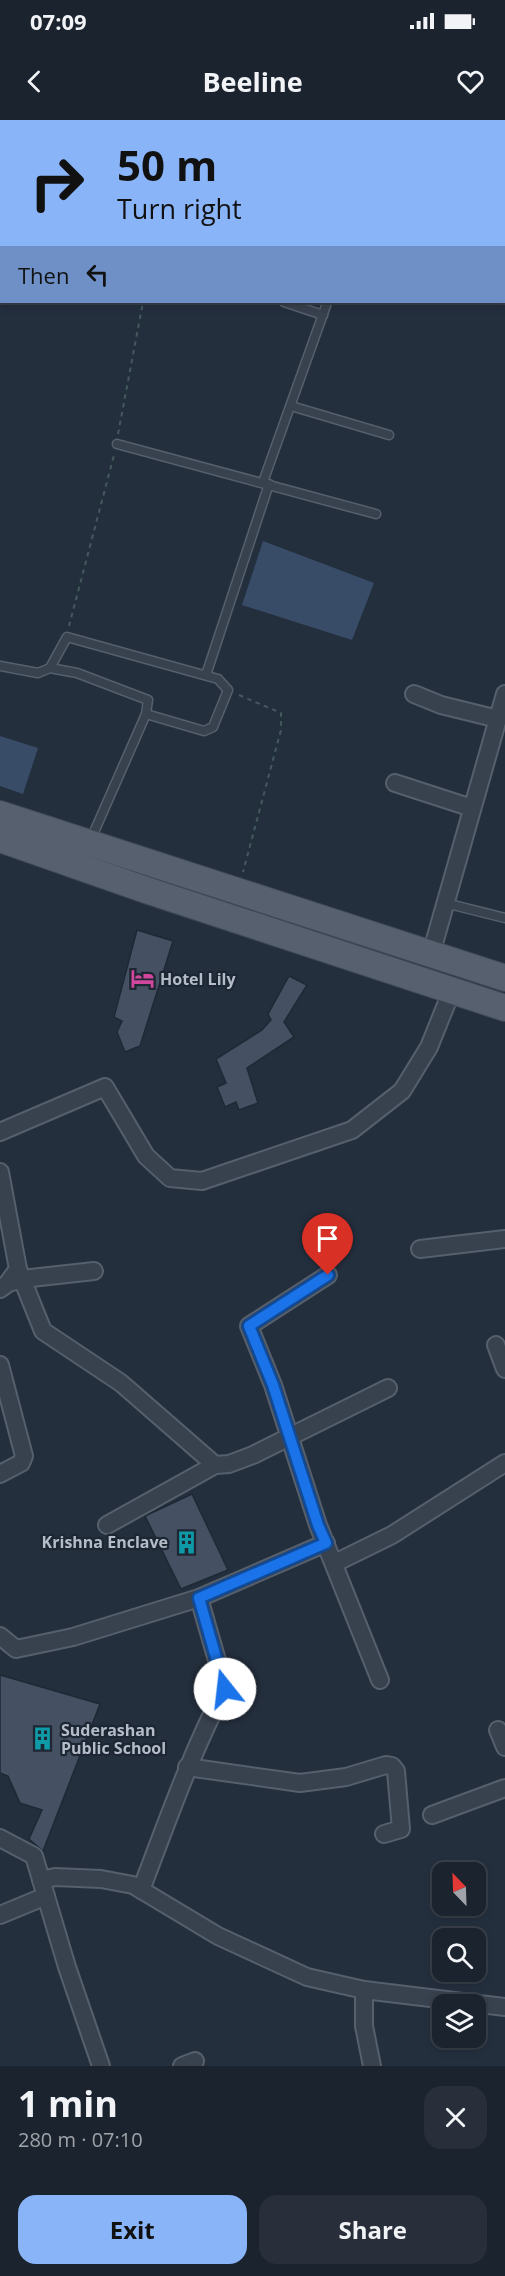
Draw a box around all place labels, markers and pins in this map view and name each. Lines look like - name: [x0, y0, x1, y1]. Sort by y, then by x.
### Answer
- hotel icon: Hotel Lily: [129, 966, 155, 992]
- place label: Hotel Lily: [160, 968, 236, 990]
- pin: [302, 1213, 353, 1275]
- building icon: Krishna Enclave: [173, 1529, 199, 1555]
- place label: Krishna Enclave: [42, 1531, 168, 1553]
- place label: Suderashan Public School: [61, 1719, 166, 1759]
- building icon: Suderashan Public School: [30, 1726, 56, 1752]

